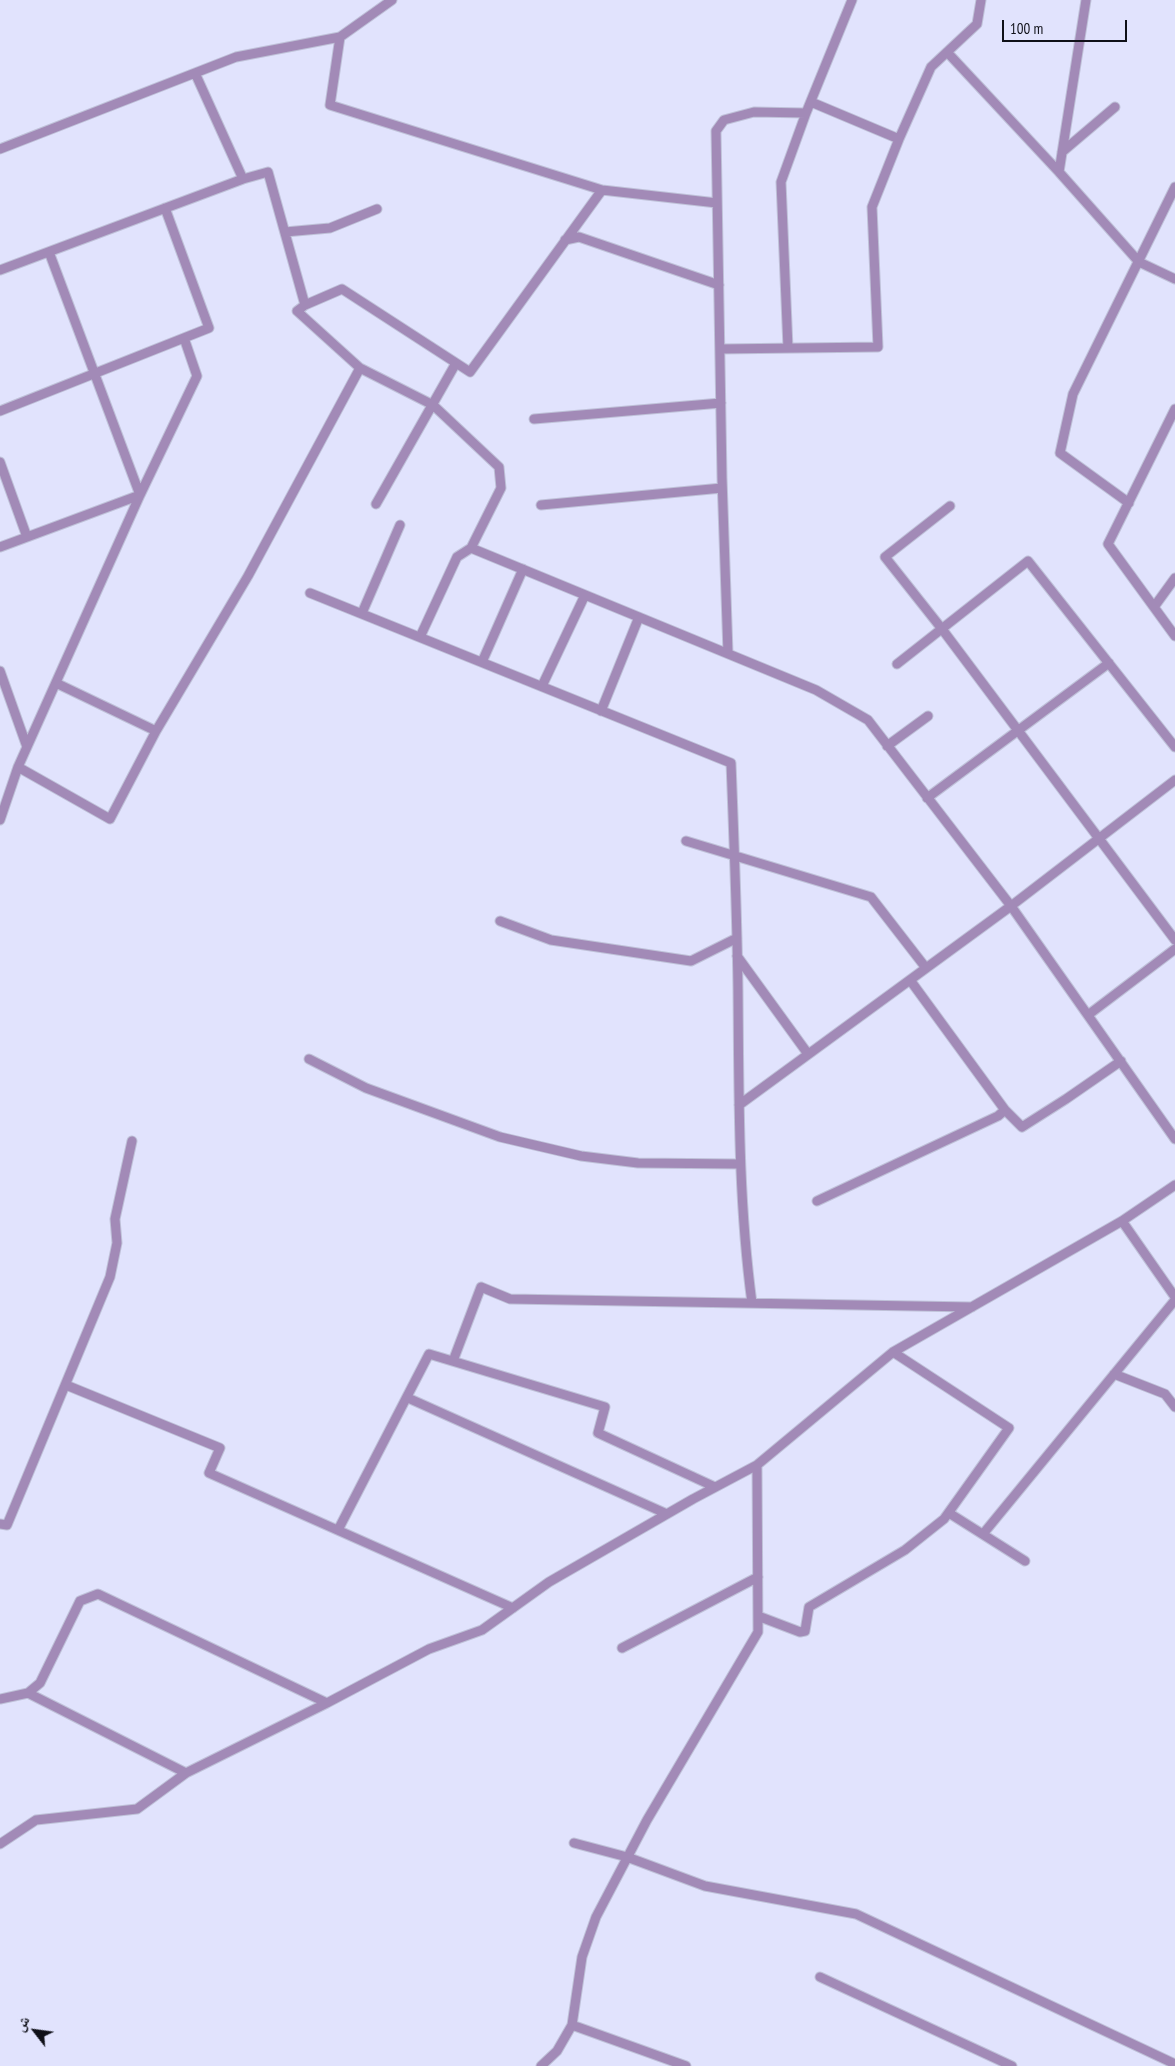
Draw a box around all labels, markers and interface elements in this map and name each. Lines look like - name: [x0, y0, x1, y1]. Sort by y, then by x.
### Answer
- scale bar: [1005, 10, 1130, 42]
- text: 100 m: [1010, 19, 1043, 38]
- north arrow: [10, 2006, 60, 2056]
- text: ش: [10, 2013, 34, 2034]

